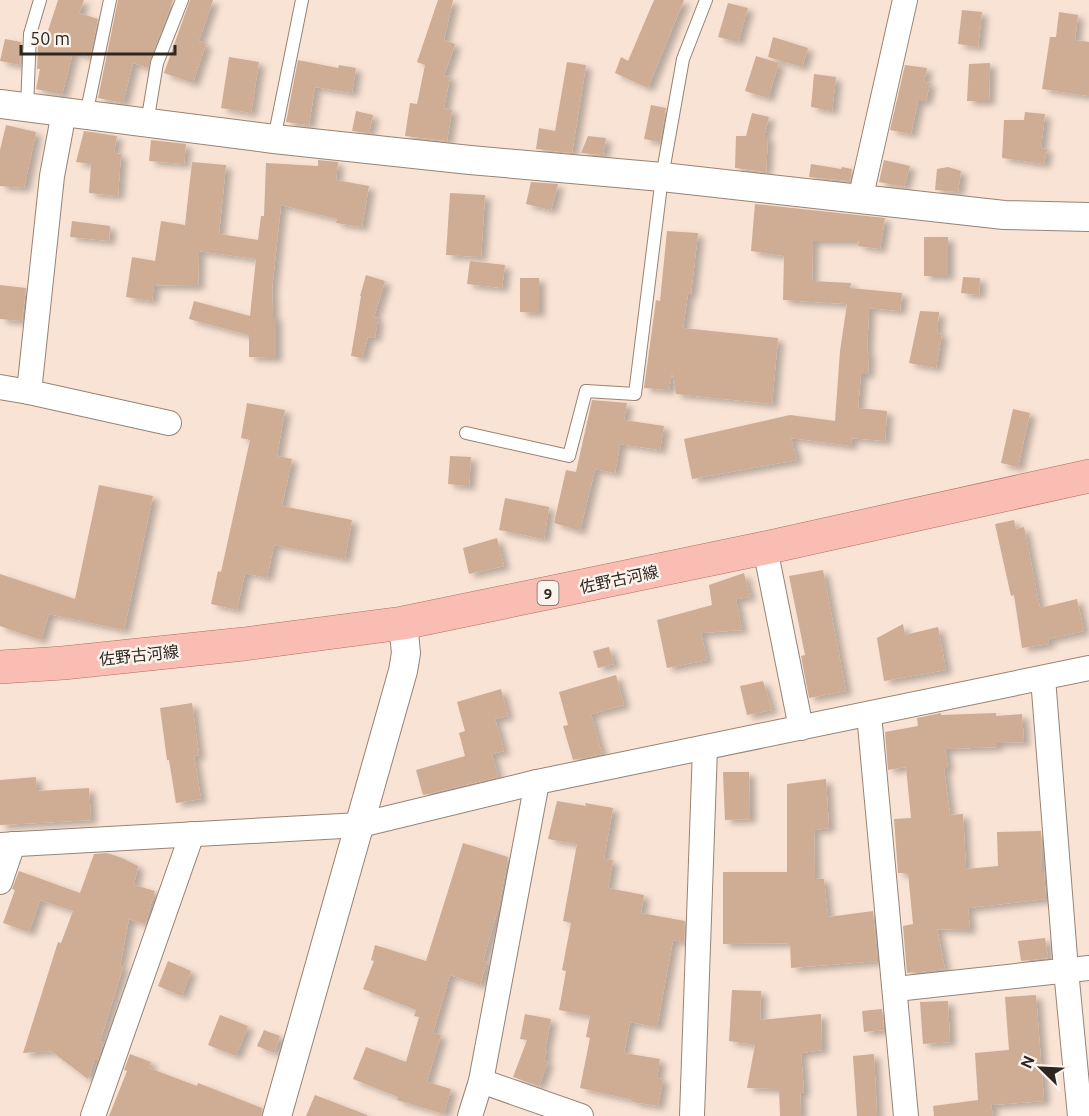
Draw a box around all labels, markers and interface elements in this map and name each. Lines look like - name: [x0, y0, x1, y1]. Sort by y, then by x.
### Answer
- scale bar: [21, 18, 176, 56]
- text: 50 m: [30, 28, 70, 48]
- street label: 佐野古河線: [578, 562, 660, 596]
- road number: 9: [538, 581, 558, 605]
- street label: 佐野古河線: [98, 642, 180, 668]
- north arrow: [1011, 1038, 1071, 1098]
- text: N: [1017, 1053, 1038, 1071]

